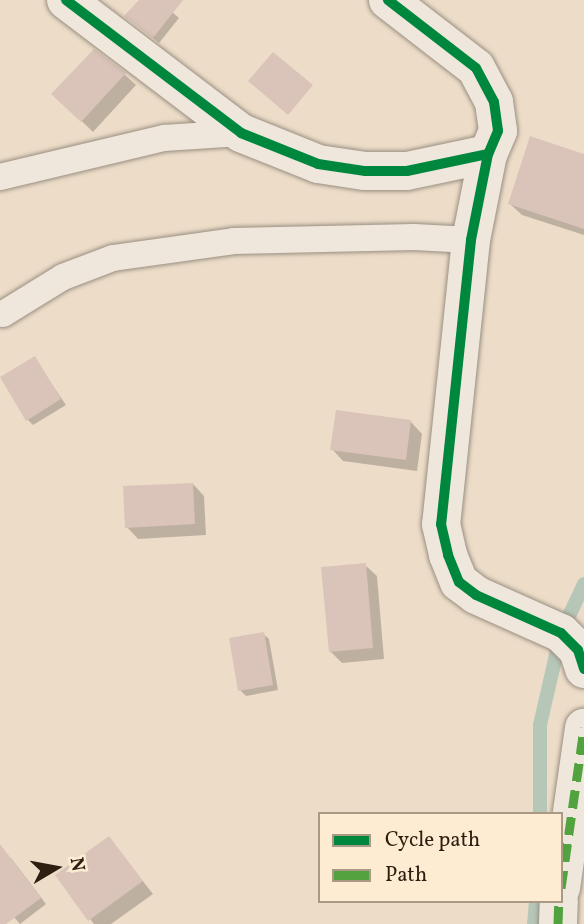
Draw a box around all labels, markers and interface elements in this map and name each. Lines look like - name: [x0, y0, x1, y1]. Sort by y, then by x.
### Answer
- legend: [318, 812, 563, 903]
- text: Cycle path: [385, 826, 480, 855]
- north arrow: [21, 833, 91, 903]
- text: N: [63, 855, 91, 873]
- text: Path: [385, 861, 427, 890]

